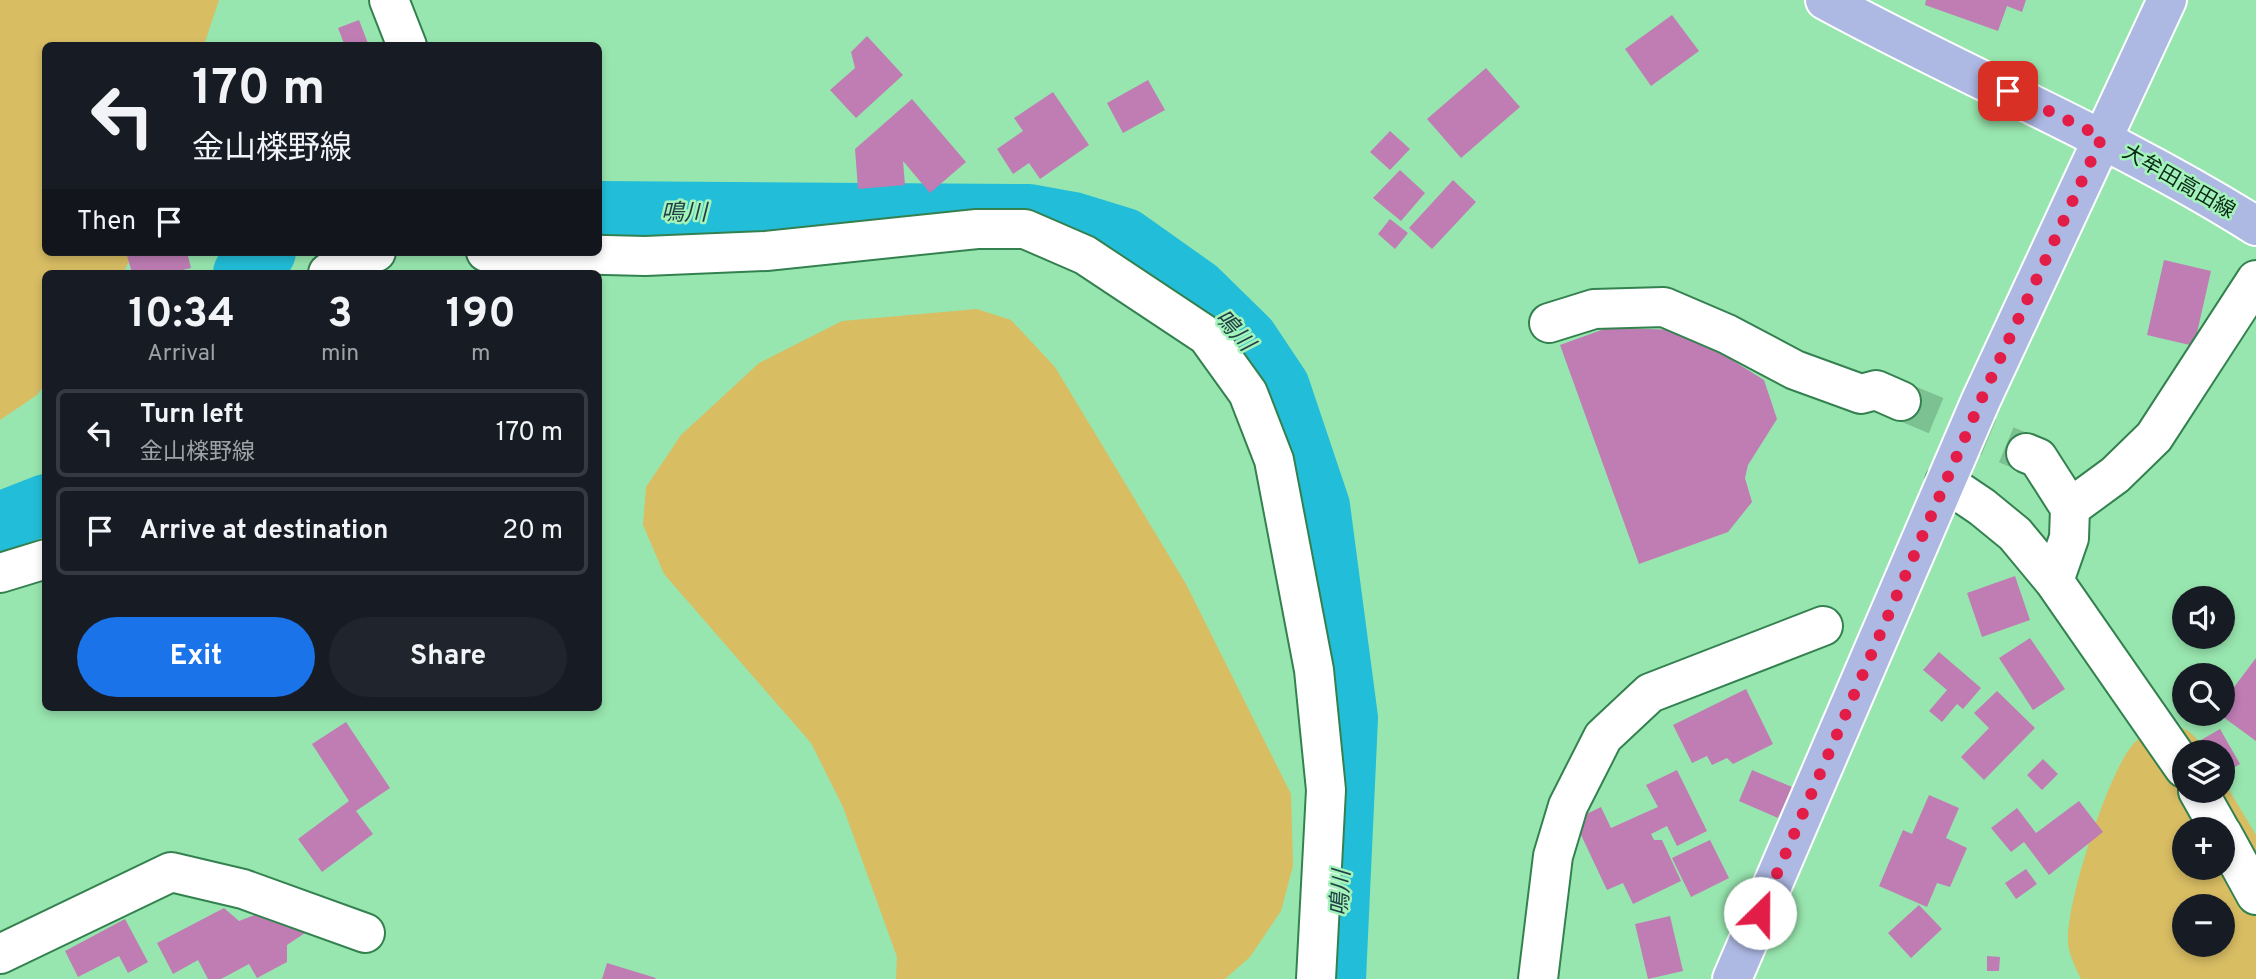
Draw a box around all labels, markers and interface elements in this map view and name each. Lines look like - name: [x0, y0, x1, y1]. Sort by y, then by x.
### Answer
- text: 170 m: [192, 60, 325, 122]
- pin: [1978, 61, 2038, 121]
- icon: left: [77, 70, 168, 161]
- icon: arrive: [1989, 72, 2027, 110]
- text: 金山檪野線: [192, 130, 352, 170]
- street label: 大牟田高田線: [2117, 139, 2240, 225]
- water label: 鳴川: [661, 200, 710, 229]
- icon: arrive: [150, 203, 188, 241]
- text: Then: [77, 206, 136, 239]
- text: 10:34: [128, 289, 235, 342]
- text: 3: [328, 289, 353, 342]
- text: 190: [445, 289, 516, 342]
- water label: 鳴川: [1207, 305, 1261, 361]
- text: Arrival: [147, 340, 216, 369]
- text: min: [321, 340, 359, 369]
- text: m: [471, 340, 490, 369]
- text: Turn left: [140, 399, 244, 432]
- icon: left: [81, 414, 119, 452]
- text: 170 m: [496, 417, 563, 450]
- text: 金山檪野線: [140, 439, 255, 468]
- icon: arrive: [81, 512, 119, 550]
- text: Arrive at destination: [140, 515, 388, 548]
- text: 20 m: [502, 515, 563, 548]
- map controls: [2172, 586, 2235, 957]
- button: sound: [2172, 586, 2235, 649]
- button: Exit: [77, 617, 315, 697]
- button: Share: [329, 617, 567, 697]
- button: search: [2172, 663, 2235, 726]
- button: layers: [2172, 740, 2235, 803]
- button: +: [2172, 817, 2235, 880]
- water label: 鳴川: [1327, 866, 1358, 917]
- position arrow: [1723, 876, 1797, 950]
- button: −: [2172, 894, 2235, 957]

